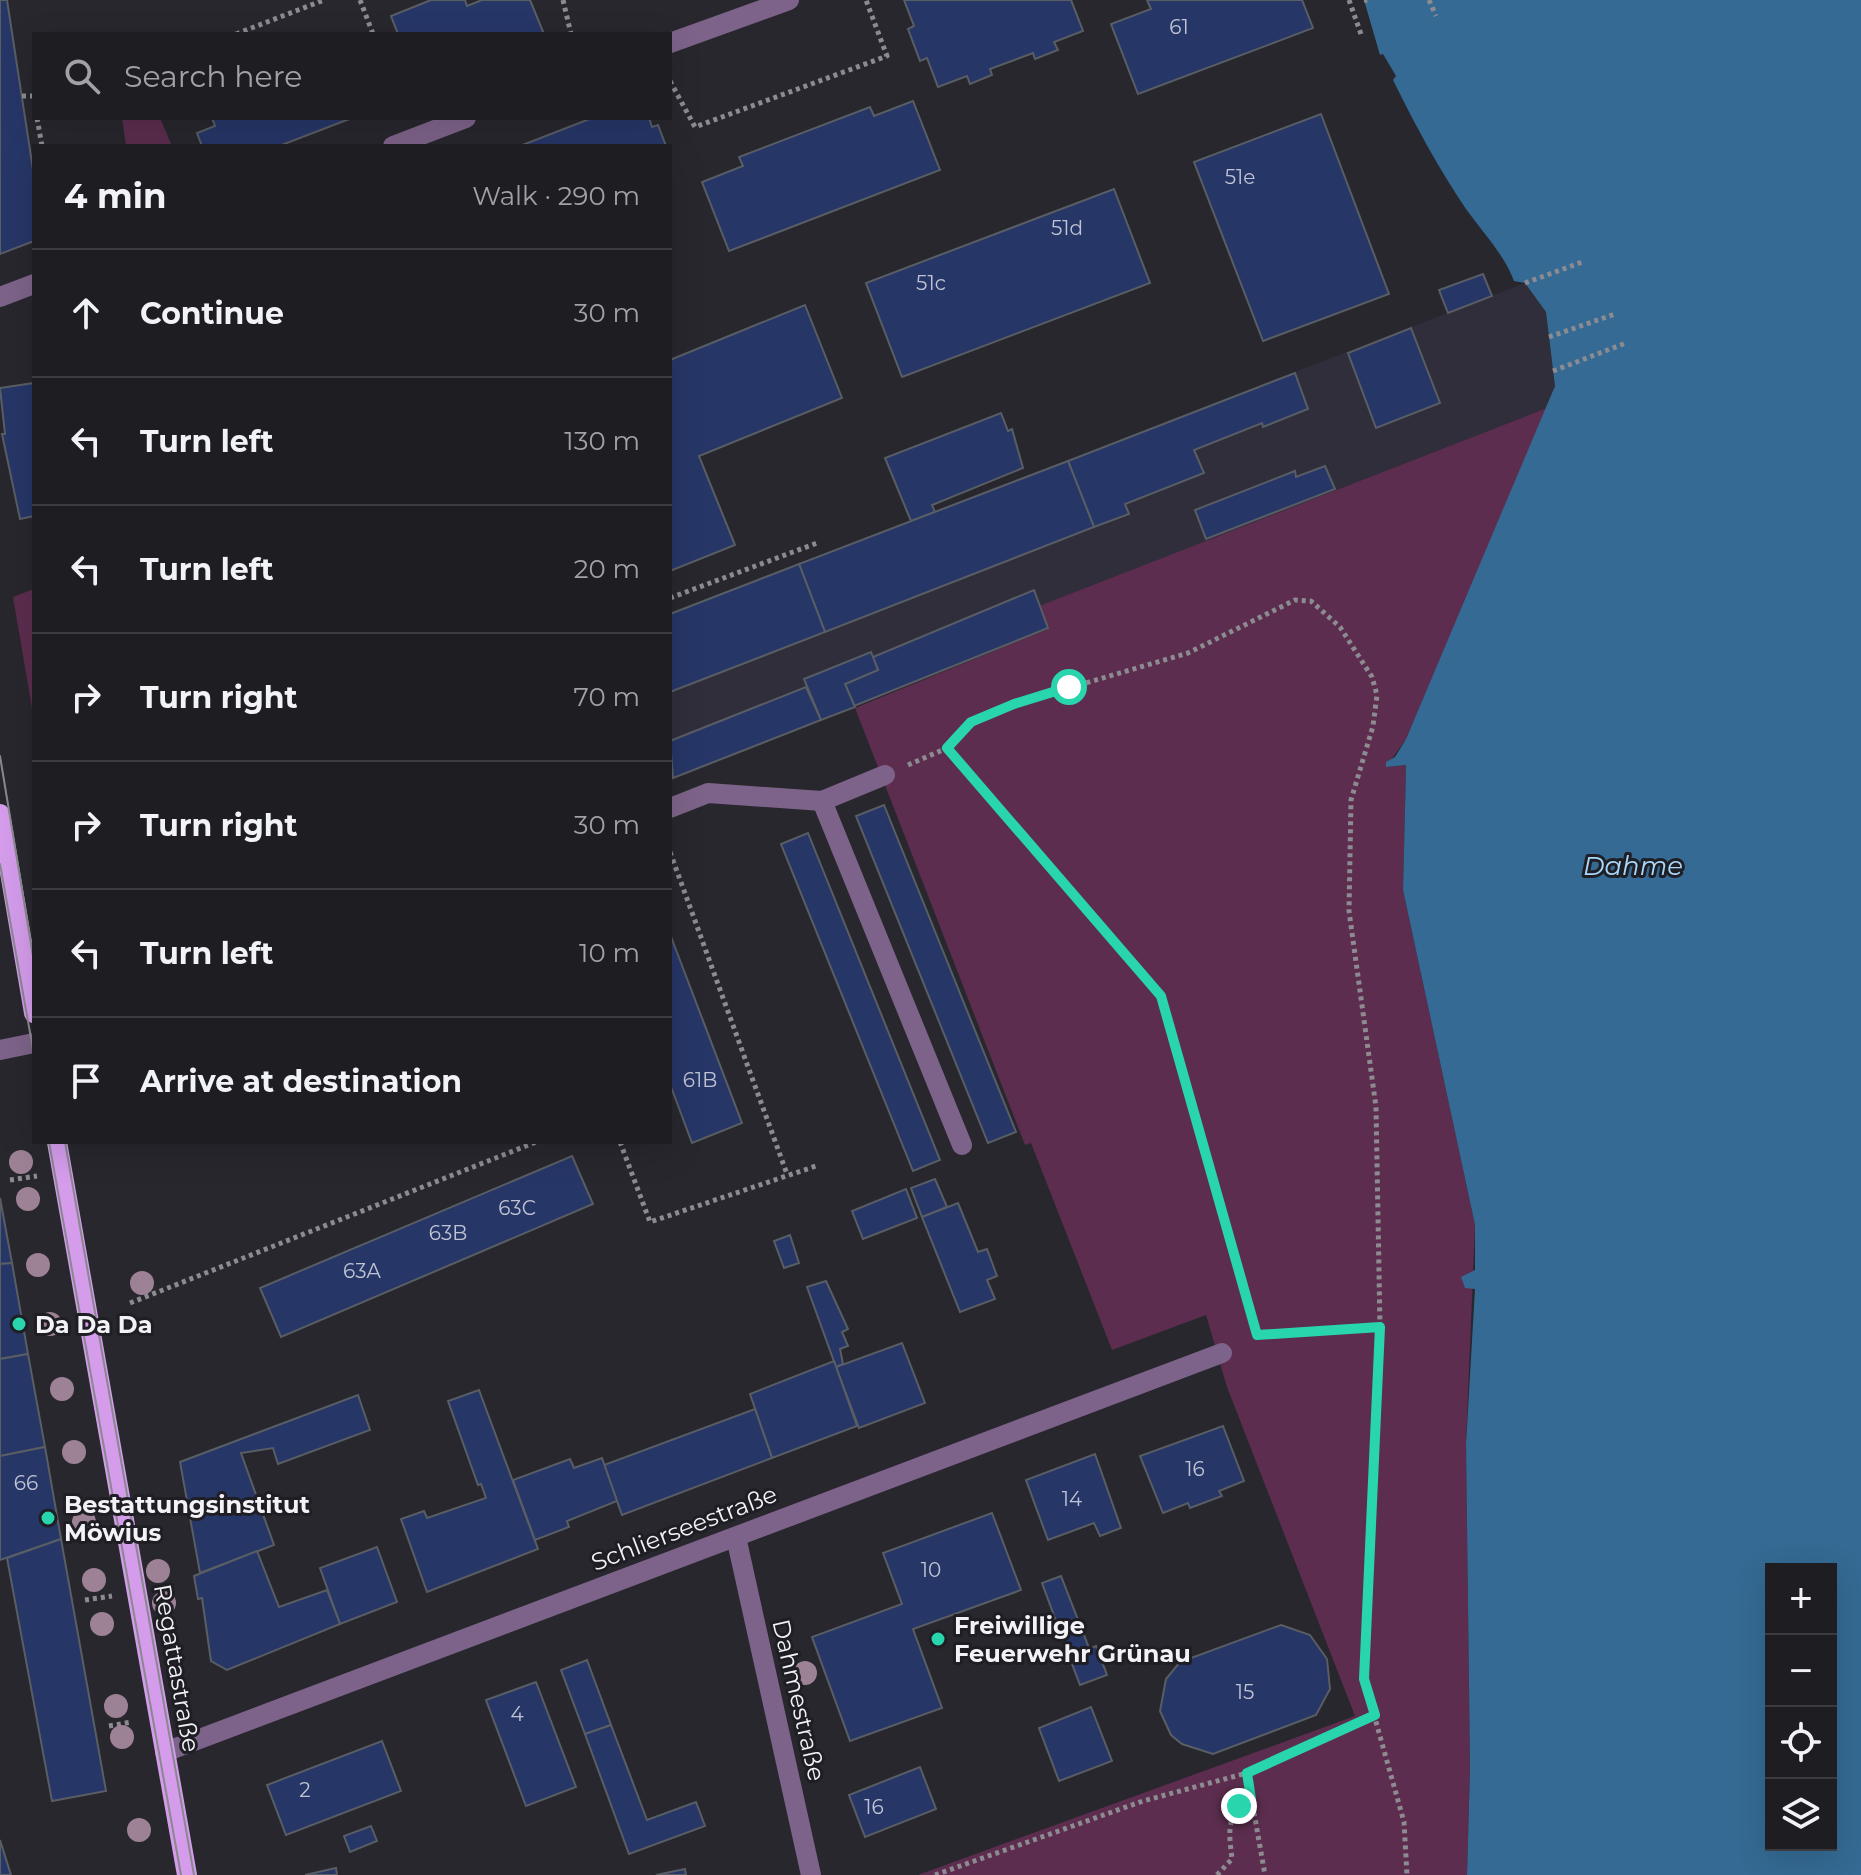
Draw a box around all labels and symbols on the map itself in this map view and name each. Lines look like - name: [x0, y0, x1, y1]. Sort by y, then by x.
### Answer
- house number: 61: [1169, 15, 1189, 39]
- house number: 51e: [1225, 165, 1255, 189]
- house number: 51d: [1051, 216, 1083, 240]
- house number: 51c: [916, 271, 946, 295]
- route start: [1051, 669, 1087, 705]
- water label: Dahme: [1583, 850, 1683, 882]
- house number: 61B: [683, 1068, 717, 1092]
- house number: 63C: [498, 1196, 536, 1220]
- house number: 63B: [429, 1221, 467, 1245]
- house number: 63A: [343, 1259, 382, 1283]
- place label: Da Da Da: [35, 1310, 152, 1339]
- marker: Da Da Da: [10, 1315, 28, 1333]
- house number: 16: [1185, 1457, 1205, 1481]
- house number: 66: [14, 1471, 38, 1495]
- street label: Schlierseestraße: [587, 1479, 781, 1577]
- house number: 14: [1062, 1487, 1082, 1511]
- place label: Bestattungsinstitut Möwius: [64, 1490, 311, 1547]
- marker: Bestattungsinstitut Möwius: [39, 1509, 57, 1527]
- house number: 10: [921, 1558, 941, 1582]
- street label: Regattastraße: [148, 1582, 206, 1754]
- place label: Freiwillige Feuerwehr Grünau: [954, 1611, 1191, 1668]
- street label: Dahmestraße: [766, 1616, 832, 1784]
- marker: Freiwillige Feuerwehr Grünau: [929, 1630, 947, 1648]
- house number: 15: [1236, 1680, 1254, 1704]
- house number: 4: [510, 1702, 524, 1726]
- house number: 2: [299, 1778, 311, 1802]
- route end: [1221, 1788, 1257, 1824]
- house number: 16: [864, 1795, 884, 1819]

